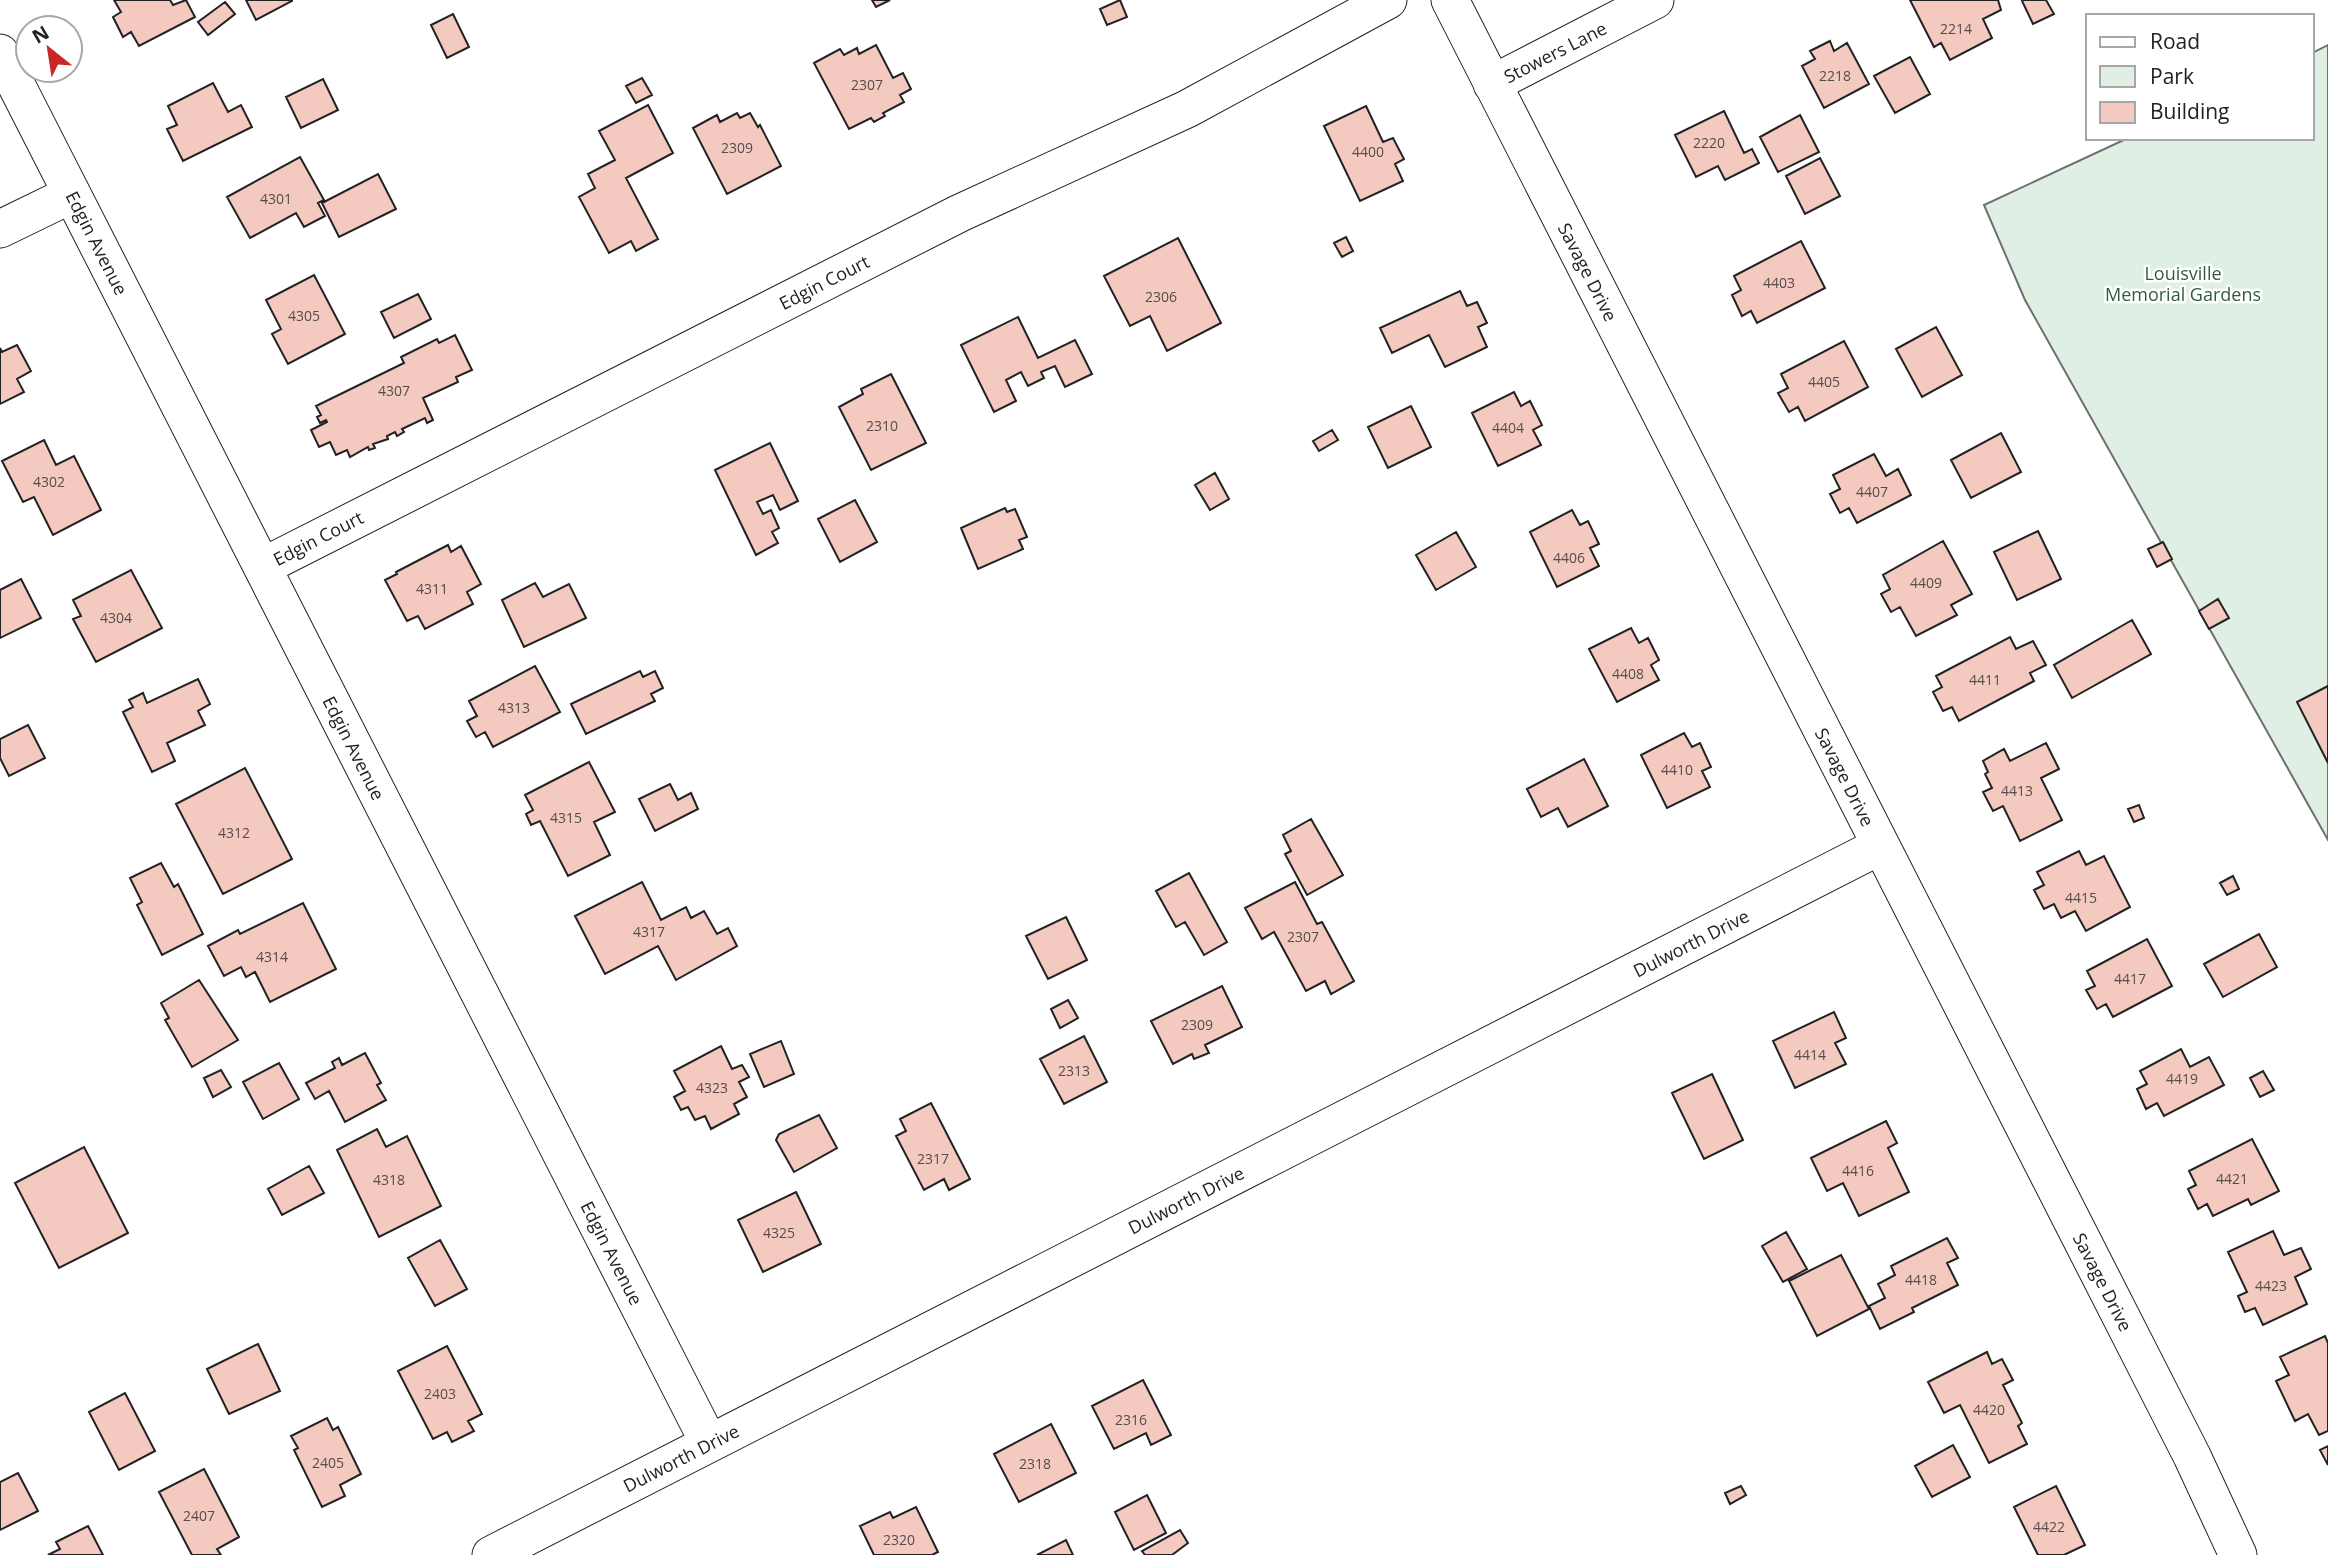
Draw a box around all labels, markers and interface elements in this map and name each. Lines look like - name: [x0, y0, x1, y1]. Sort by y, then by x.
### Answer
- north arrow: [14, 14, 84, 84]
- legend: [2086, 14, 2314, 140]
- street label: Stowers Lane: [1500, 16, 1610, 88]
- text: N: [27, 19, 54, 49]
- house number: 2214: [1940, 19, 1972, 38]
- text: Road: [2150, 27, 2200, 55]
- text: Park: [2150, 62, 2194, 90]
- house number: 2218: [1819, 66, 1851, 85]
- house number: 2307: [851, 75, 883, 94]
- text: Building: [2150, 97, 2229, 125]
- house number: 2220: [1693, 133, 1725, 152]
- house number: 2309: [721, 138, 753, 157]
- house number: 4400: [1352, 142, 1384, 161]
- street label: Edgin Avenue: [60, 187, 134, 299]
- house number: 4301: [260, 189, 292, 208]
- street label: Savage Drive: [1553, 219, 1623, 325]
- street label: Edgin Court: [775, 249, 873, 315]
- park label: Louisville Memorial Gardens: [2105, 261, 2261, 306]
- house number: 4403: [1763, 273, 1795, 292]
- house number: 2306: [1145, 287, 1177, 306]
- house number: 4305: [288, 306, 320, 325]
- house number: 4405: [1808, 372, 1840, 391]
- house number: 4307: [378, 381, 410, 400]
- house number: 2310: [866, 416, 898, 435]
- house number: 4404: [1492, 418, 1524, 437]
- house number: 4302: [33, 472, 65, 491]
- house number: 4407: [1856, 482, 1888, 501]
- street label: Edgin Court: [269, 505, 367, 571]
- house number: 4406: [1553, 548, 1585, 567]
- house number: 4409: [1910, 573, 1942, 592]
- house number: 4311: [416, 579, 448, 598]
- house number: 4304: [100, 608, 132, 627]
- house number: 4408: [1612, 664, 1644, 683]
- house number: 4411: [1969, 670, 2001, 689]
- street label: Edgin Avenue: [317, 692, 391, 804]
- house number: 4313: [498, 698, 530, 717]
- street label: Savage Drive: [1810, 724, 1880, 830]
- house number: 4410: [1661, 760, 1693, 779]
- house number: 4413: [2001, 781, 2033, 800]
- house number: 4315: [550, 808, 582, 827]
- house number: 4312: [218, 823, 250, 842]
- house number: 4415: [2065, 888, 2097, 907]
- street label: Dulworth Drive: [1629, 903, 1753, 983]
- house number: 4317: [633, 922, 665, 941]
- house number: 2307: [1287, 927, 1319, 946]
- house number: 4314: [256, 947, 288, 966]
- house number: 4417: [2114, 969, 2146, 988]
- house number: 2309: [1181, 1015, 1213, 1034]
- house number: 4414: [1794, 1045, 1826, 1064]
- house number: 2313: [1058, 1061, 1090, 1080]
- house number: 4419: [2166, 1069, 2198, 1088]
- house number: 4323: [696, 1078, 728, 1097]
- house number: 2317: [917, 1149, 949, 1168]
- street label: Dulworth Drive: [1124, 1160, 1248, 1240]
- house number: 4416: [1842, 1161, 1874, 1180]
- house number: 4421: [2216, 1169, 2248, 1188]
- house number: 4318: [373, 1170, 405, 1189]
- street label: Edgin Avenue: [575, 1197, 649, 1309]
- house number: 4325: [763, 1223, 795, 1242]
- street label: Savage Drive: [2068, 1229, 2138, 1335]
- house number: 4418: [1905, 1270, 1937, 1289]
- house number: 4423: [2255, 1276, 2287, 1295]
- house number: 2403: [424, 1384, 456, 1403]
- house number: 4420: [1973, 1400, 2005, 1419]
- house number: 2316: [1115, 1410, 1147, 1429]
- street label: Dulworth Drive: [619, 1418, 743, 1498]
- house number: 2405: [312, 1453, 344, 1472]
- house number: 2318: [1019, 1454, 1051, 1473]
- house number: 2407: [183, 1506, 215, 1525]
- house number: 4422: [2033, 1517, 2065, 1536]
- house number: 2320: [883, 1530, 915, 1549]

